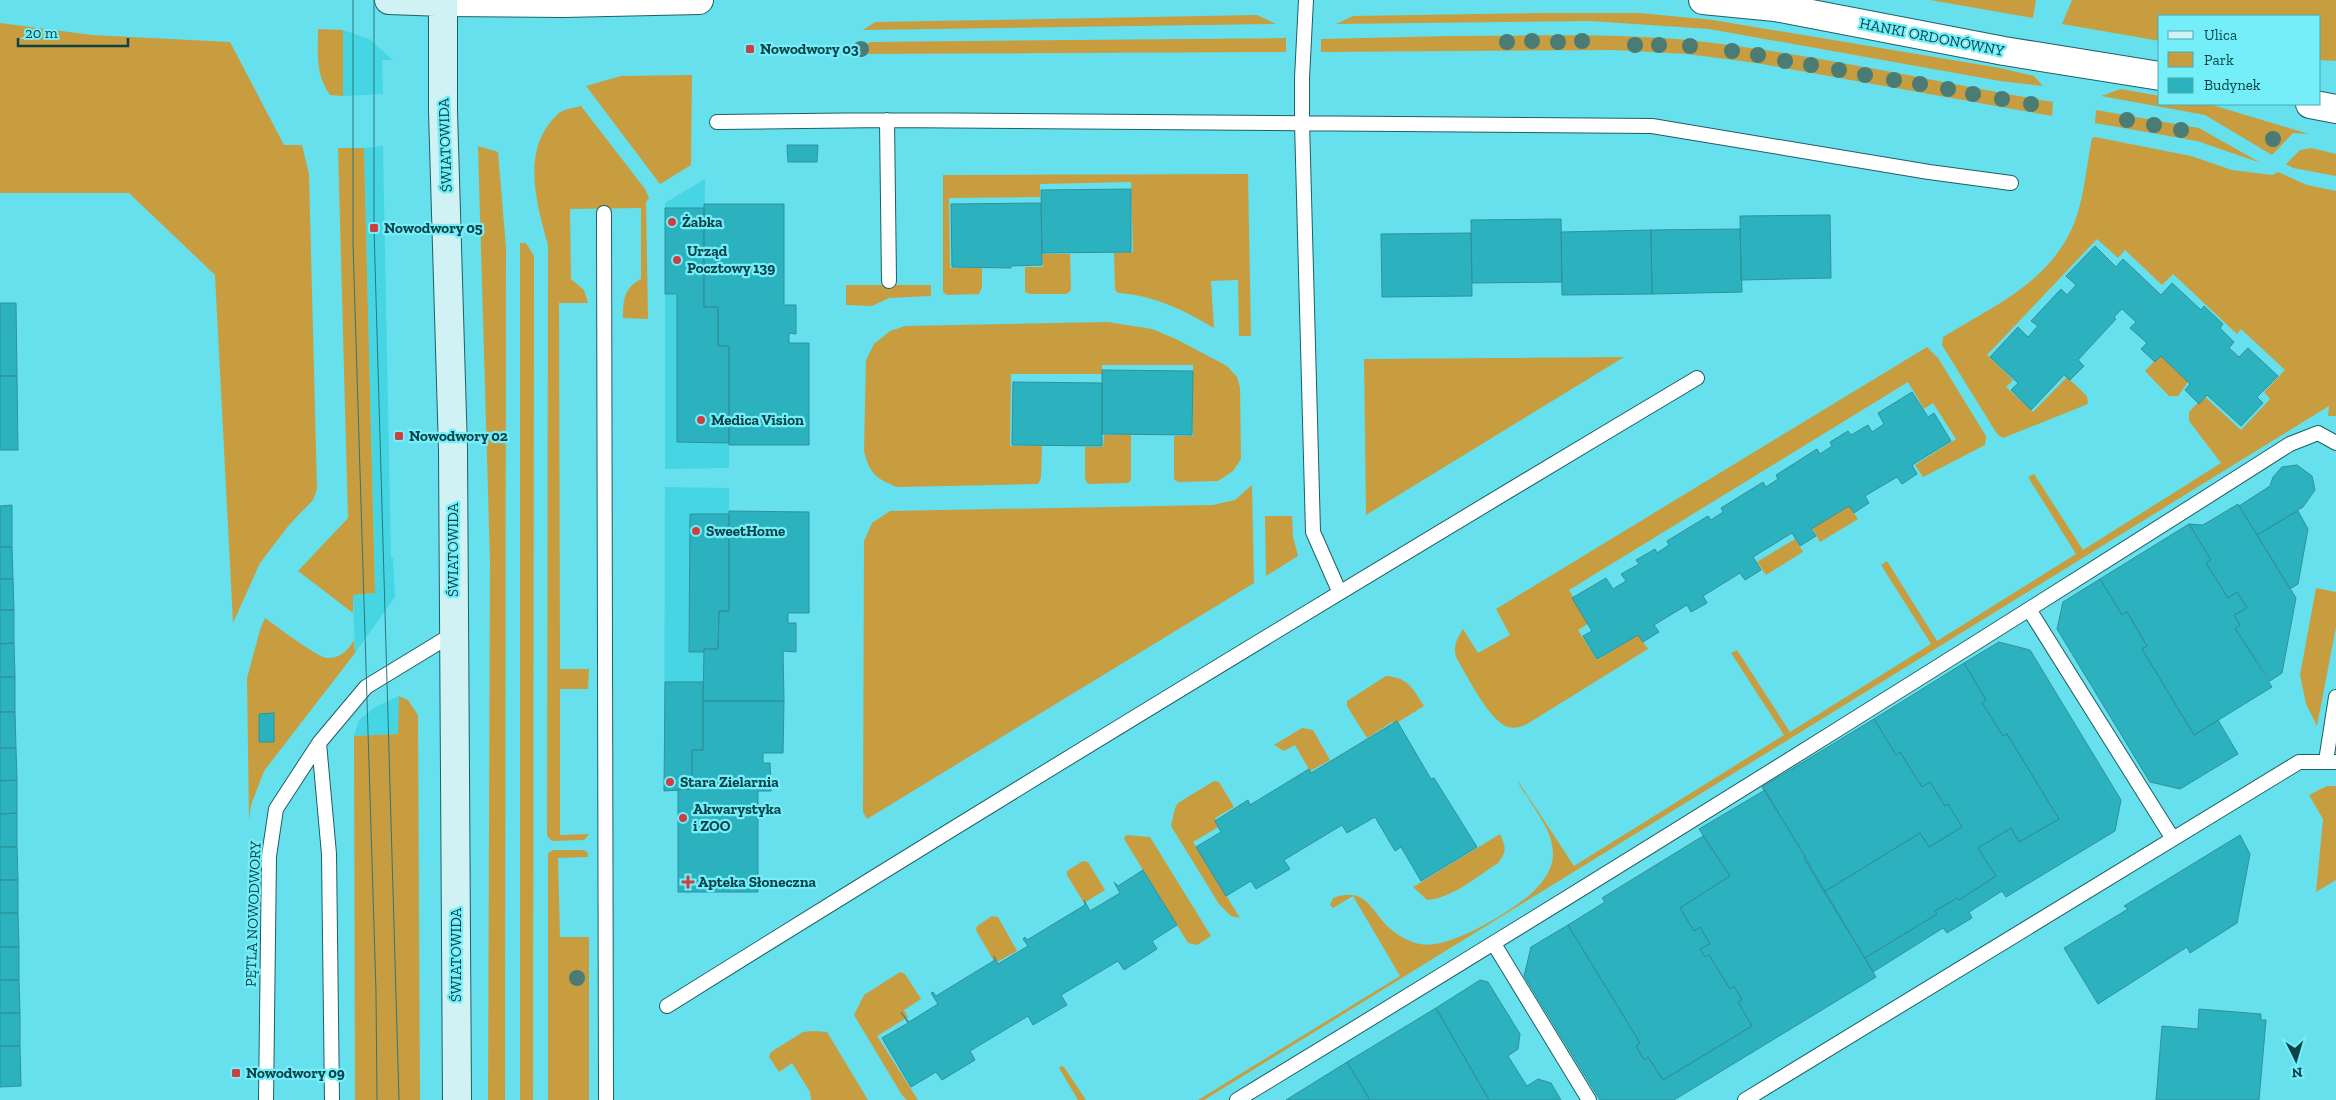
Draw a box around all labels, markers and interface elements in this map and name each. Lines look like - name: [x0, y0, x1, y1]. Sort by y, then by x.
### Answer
- street label: HANKI ORDONÓWNY: [1858, 14, 2007, 60]
- scale bar: [18, 15, 128, 47]
- legend: [2158, 15, 2321, 105]
- text: 20 m: [25, 24, 58, 42]
- text: Ulica: [2204, 26, 2237, 44]
- place label: Nowodwory 03: [760, 40, 859, 58]
- marker: Nowodwory 03: [744, 43, 756, 55]
- text: Park: [2204, 51, 2234, 69]
- text: Budynek: [2204, 76, 2261, 94]
- street label: ŚWIATOWIDA: [434, 97, 456, 192]
- place label: Żabka: [682, 213, 723, 231]
- marker: Żabka: [666, 216, 678, 228]
- place label: Nowodwory 05: [384, 219, 483, 237]
- marker: Nowodwory 05: [368, 222, 380, 234]
- place label: Urząd Pocztowy 139: [687, 242, 775, 277]
- marker: Urząd Pocztowy 139: [671, 254, 683, 266]
- place label: Medica Vision: [711, 411, 804, 429]
- marker: Medica Vision: [695, 414, 707, 426]
- place label: Nowodwory 02: [409, 427, 508, 445]
- marker: Nowodwory 02: [393, 430, 405, 442]
- street label: ŚWIATOWIDA: [444, 503, 462, 597]
- place label: SweetHome: [706, 522, 785, 540]
- marker: SweetHome: [690, 525, 702, 537]
- place label: Stara Zielarnia: [680, 773, 779, 791]
- marker: Stara Zielarnia: [664, 776, 676, 788]
- place label: Akwarystyka i ZOO: [693, 800, 782, 835]
- marker: Akwarystyka i ZOO: [677, 812, 689, 824]
- street label: PĘTLA NOWODWORY: [241, 840, 265, 987]
- place label: Apteka Słoneczna: [698, 873, 817, 891]
- marker: Apteka Słoneczna: [682, 876, 694, 888]
- street label: ŚWIATOWIDA: [447, 908, 465, 1002]
- north arrow: [2271, 1035, 2321, 1085]
- place label: Nowodwory 09: [246, 1064, 345, 1082]
- text: N: [2291, 1064, 2303, 1081]
- marker: Nowodwory 09: [230, 1067, 242, 1079]

